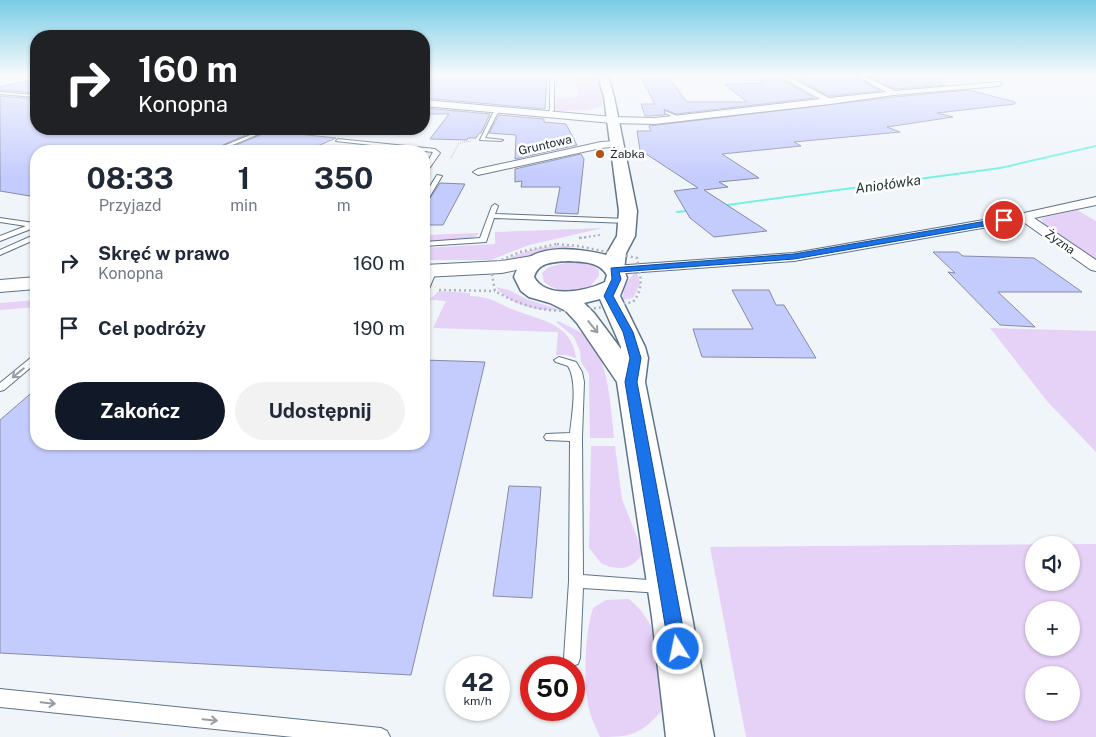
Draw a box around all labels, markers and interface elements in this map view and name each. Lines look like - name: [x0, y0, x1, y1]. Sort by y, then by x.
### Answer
- text: 160 m: [138, 49, 238, 90]
- icon: right: [55, 50, 120, 115]
- text: Konopna: [138, 91, 228, 117]
- street label: Gruntowa: [517, 132, 573, 158]
- place label: Żabka: [610, 147, 645, 161]
- marker: Żabka: [594, 148, 606, 160]
- text: 08:33: [87, 160, 174, 196]
- text: 1: [237, 160, 250, 196]
- text: 350: [314, 160, 373, 196]
- water label: Aniołówka: [854, 171, 922, 197]
- text: Przyjazd: [99, 196, 162, 215]
- text: min: [230, 196, 257, 215]
- text: m: [337, 196, 351, 215]
- pin: [983, 199, 1025, 241]
- icon: arrive: [990, 206, 1018, 234]
- street label: Żyzna: [1042, 227, 1078, 257]
- text: Skręć w prawo: [98, 242, 230, 264]
- icon: right: [55, 249, 83, 277]
- text: 160 m: [353, 252, 405, 274]
- text: Konopna: [98, 264, 163, 283]
- icon: arrive: [55, 314, 83, 342]
- text: Cel podróży: [98, 317, 206, 339]
- text: 190 m: [353, 317, 405, 339]
- one-way arrow: [587, 320, 598, 333]
- one-way arrow: [12, 367, 25, 378]
- button: Zakończ: [55, 382, 225, 440]
- button: Udostępnij: [235, 382, 405, 440]
- map controls: [1025, 536, 1080, 721]
- button: sound: [1025, 536, 1080, 591]
- button: +: [1025, 601, 1080, 656]
- position arrow: [651, 622, 703, 674]
- speed limit sign: 50: [520, 656, 585, 721]
- button: −: [1025, 666, 1080, 721]
- text: 42: [461, 667, 494, 697]
- text: km/h: [463, 694, 492, 708]
- one-way arrow: [40, 698, 56, 708]
- one-way arrow: [202, 715, 218, 725]

